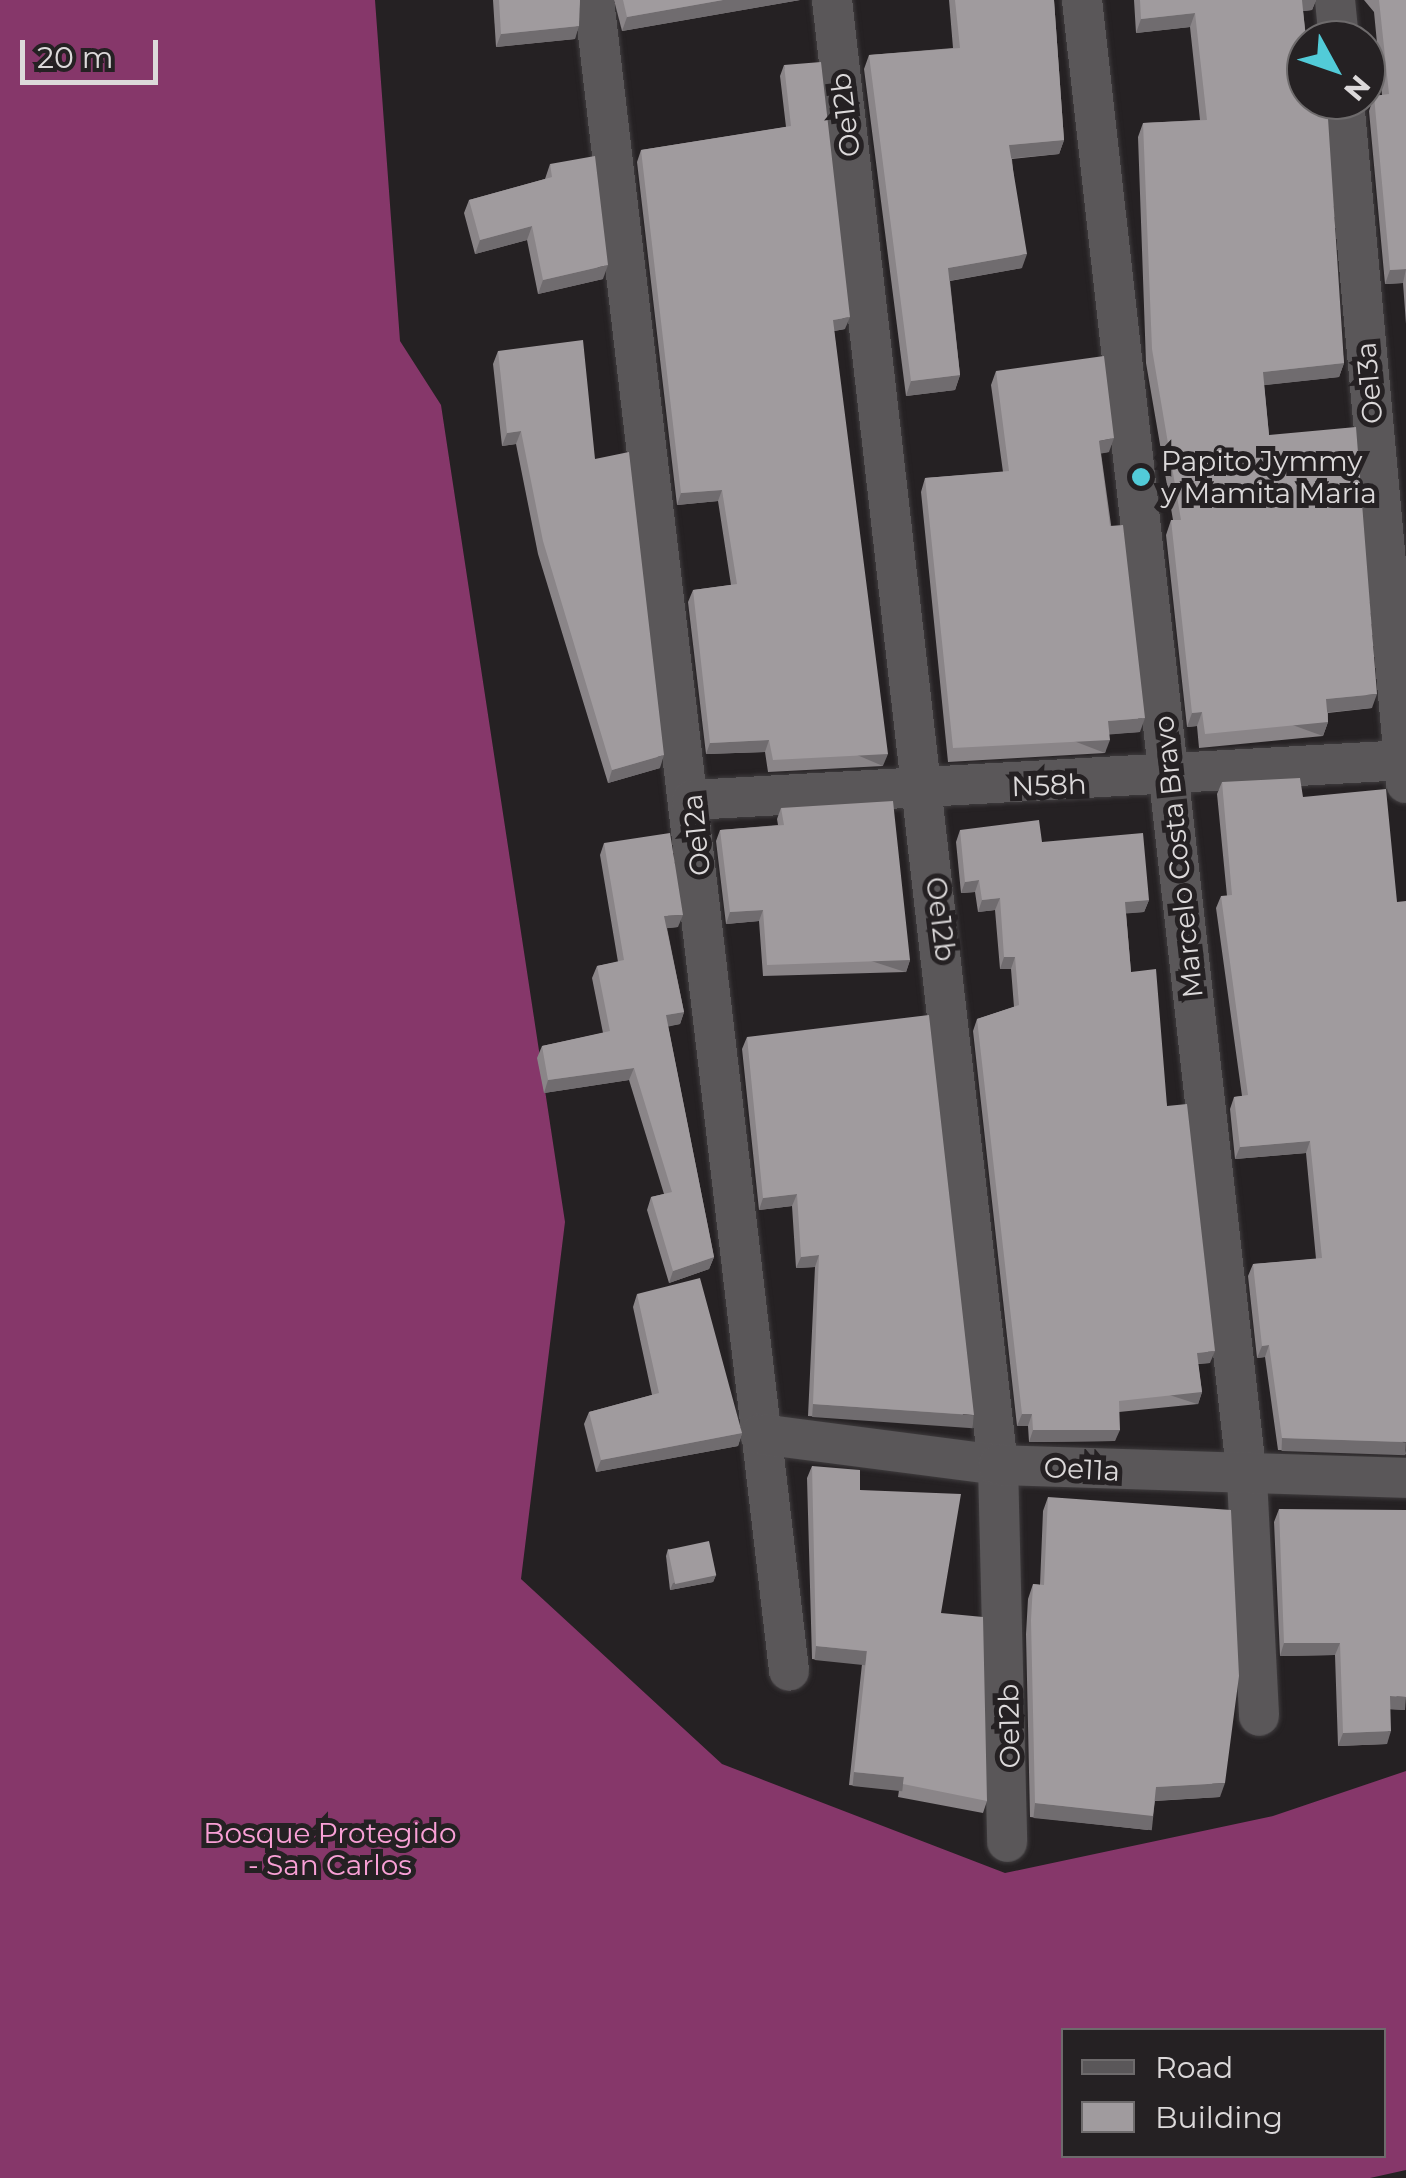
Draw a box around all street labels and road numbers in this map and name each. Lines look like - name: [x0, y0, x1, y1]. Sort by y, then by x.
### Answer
- street label: Oe12b: [823, 71, 867, 159]
- street label: Oe13a: [1349, 341, 1389, 425]
- street label: Marcelo Costa Bravo: [1146, 714, 1210, 1000]
- street label: N58h: [1011, 767, 1087, 803]
- street label: Oe12a: [675, 792, 717, 878]
- street label: Oe12b: [919, 875, 963, 963]
- street label: Oe11a: [1043, 1450, 1121, 1488]
- street label: Oe12b: [991, 1683, 1027, 1769]

